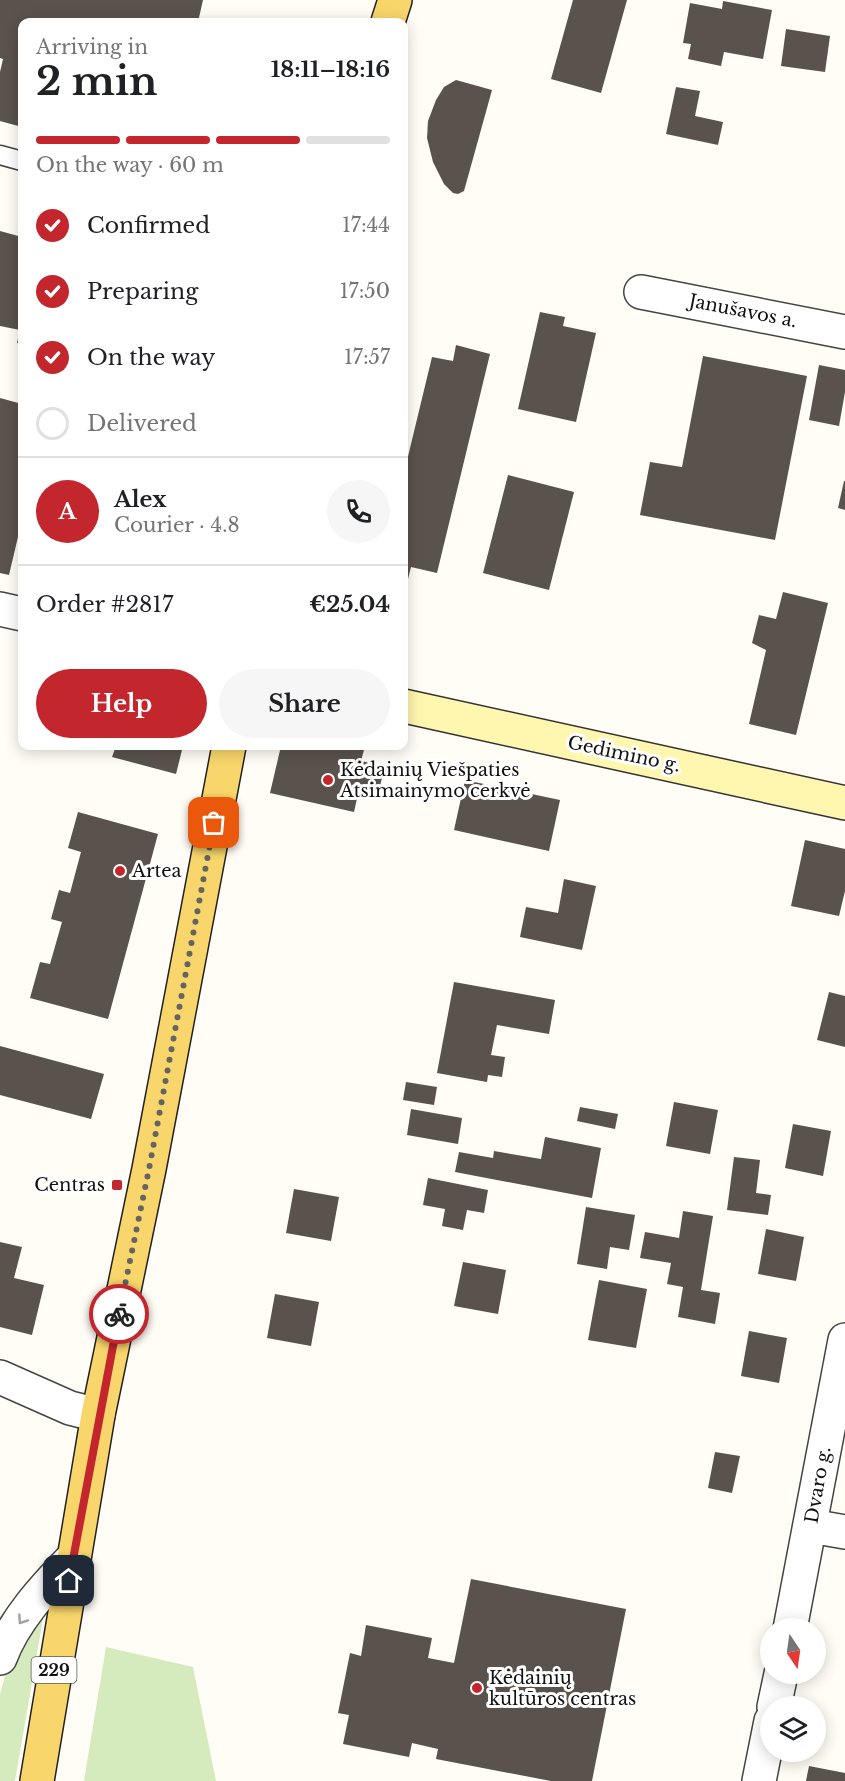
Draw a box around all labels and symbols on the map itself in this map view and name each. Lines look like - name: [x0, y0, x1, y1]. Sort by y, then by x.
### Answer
- street label: Janušavos a.: [685, 289, 799, 332]
- street label: Gedimino g.: [566, 731, 682, 777]
- place label: Kėdainių Viešpaties Atsimainymo cerkvė: [339, 759, 531, 802]
- marker: Kėdainių Viešpaties Atsimainymo cerkvė: [321, 773, 335, 787]
- pin: [188, 797, 239, 848]
- place label: Artea: [131, 860, 182, 882]
- marker: Artea: [113, 864, 127, 878]
- place label: Centras: [34, 1174, 105, 1196]
- marker: Centras: [110, 1178, 124, 1192]
- courier: [89, 1284, 149, 1344]
- street label: Dvaro g.: [800, 1445, 836, 1525]
- pin: [43, 1555, 94, 1606]
- one-way arrow: [18, 1613, 29, 1624]
- north arrow: [760, 1618, 826, 1684]
- road number: 229: [32, 1657, 76, 1683]
- place label: Kėdainių kultūros centras: [489, 1667, 636, 1710]
- marker: Kėdainių kultūros centras: [470, 1681, 484, 1695]

